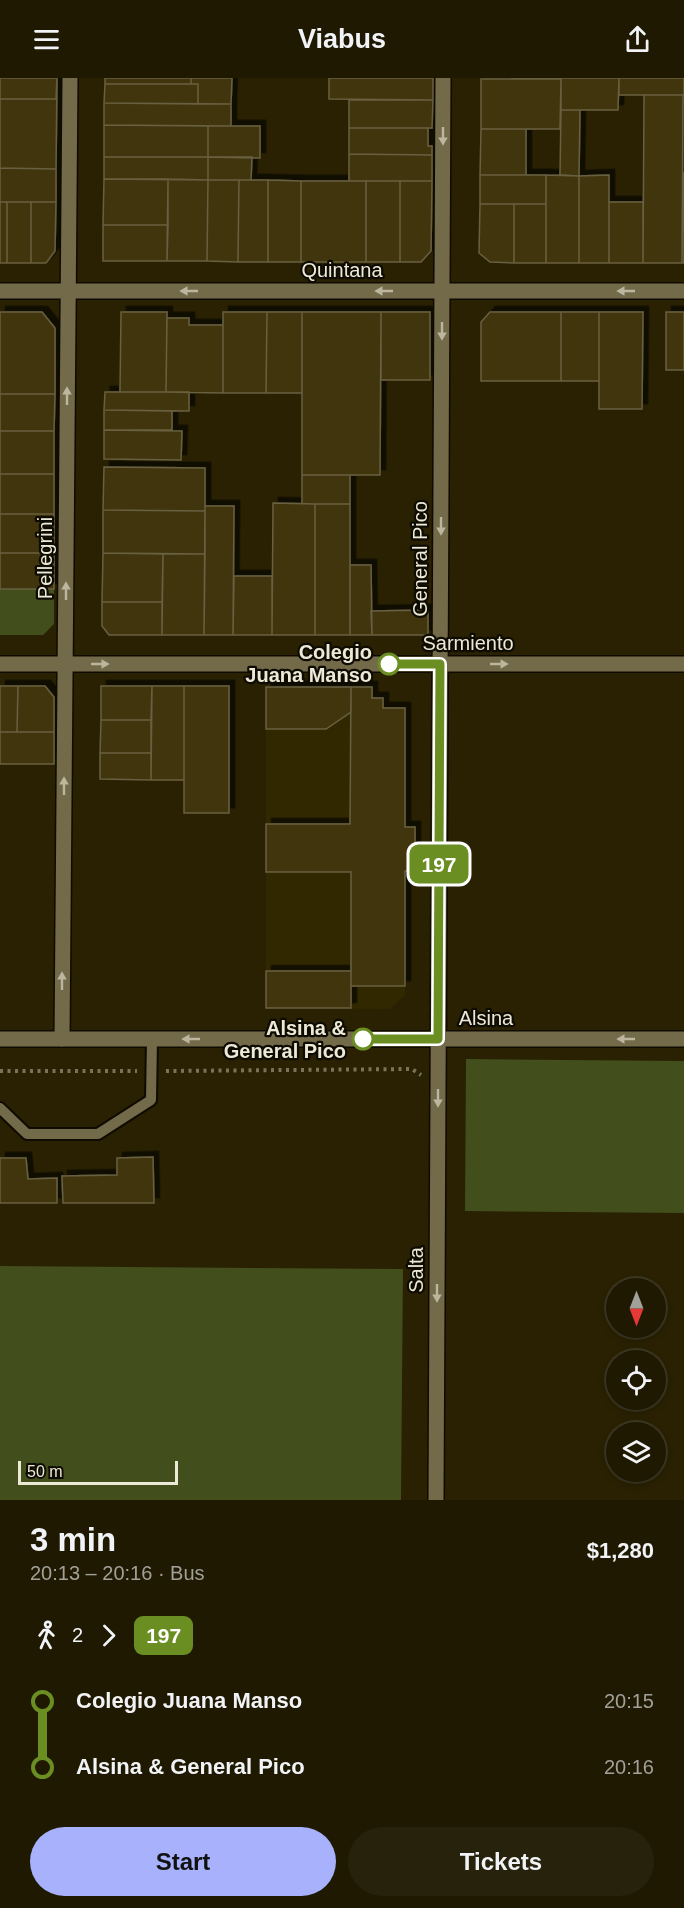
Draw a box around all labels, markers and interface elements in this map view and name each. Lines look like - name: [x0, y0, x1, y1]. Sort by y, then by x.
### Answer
- icon: menu: [30, 23, 63, 56]
- icon: share: [621, 23, 654, 56]
- text: Viabus: [298, 24, 386, 54]
- one-way arrow: [438, 127, 448, 146]
- street label: Quintana: [301, 259, 383, 281]
- one-way arrow: [179, 286, 198, 296]
- one-way arrow: [374, 286, 393, 296]
- one-way arrow: [616, 286, 635, 296]
- one-way arrow: [437, 322, 447, 341]
- one-way arrow: [62, 386, 72, 405]
- street label: General Pico: [409, 501, 431, 617]
- street label: Pellegrini: [34, 517, 56, 599]
- one-way arrow: [436, 517, 446, 536]
- one-way arrow: [61, 581, 71, 600]
- street label: Sarmiento: [422, 632, 514, 654]
- place label: Colegio Juana Manso: [245, 641, 372, 686]
- marker: Colegio Juana Manso: [378, 653, 400, 675]
- one-way arrow: [91, 659, 110, 669]
- one-way arrow: [489, 659, 508, 669]
- one-way arrow: [59, 776, 69, 795]
- line badge: 197: [404, 844, 474, 884]
- text: 197: [421, 853, 457, 876]
- one-way arrow: [58, 971, 67, 990]
- street label: Alsina: [459, 1007, 514, 1029]
- place label: Alsina & General Pico: [224, 1017, 346, 1062]
- marker: Alsina & General Pico: [352, 1028, 374, 1050]
- one-way arrow: [181, 1034, 200, 1044]
- one-way arrow: [616, 1034, 635, 1044]
- one-way arrow: [433, 1088, 443, 1107]
- street label: Salta: [405, 1246, 427, 1293]
- north arrow: [606, 1278, 666, 1338]
- map controls: [606, 1278, 666, 1482]
- one-way arrow: [432, 1283, 442, 1302]
- button: locate: [606, 1350, 666, 1410]
- button: layers: [606, 1422, 666, 1482]
- scale bar: [18, 1458, 178, 1486]
- text: 50 m: [27, 1463, 63, 1480]
- text: 3 min: [30, 1521, 116, 1558]
- text: $1,280: [587, 1538, 654, 1563]
- text: 20:13 – 20:16 · Bus: [30, 1562, 205, 1584]
- icon: walk: [30, 1619, 63, 1652]
- icon: forward: [92, 1619, 125, 1652]
- text: 2: [72, 1624, 83, 1646]
- text: 197: [146, 1624, 181, 1647]
- text: Colegio Juana Manso: [76, 1688, 302, 1713]
- text: 20:15: [604, 1690, 654, 1712]
- text: Alsina & General Pico: [76, 1754, 305, 1779]
- text: 20:16: [604, 1756, 654, 1778]
- button: Start: [30, 1827, 336, 1896]
- button: Tickets: [348, 1827, 654, 1896]

